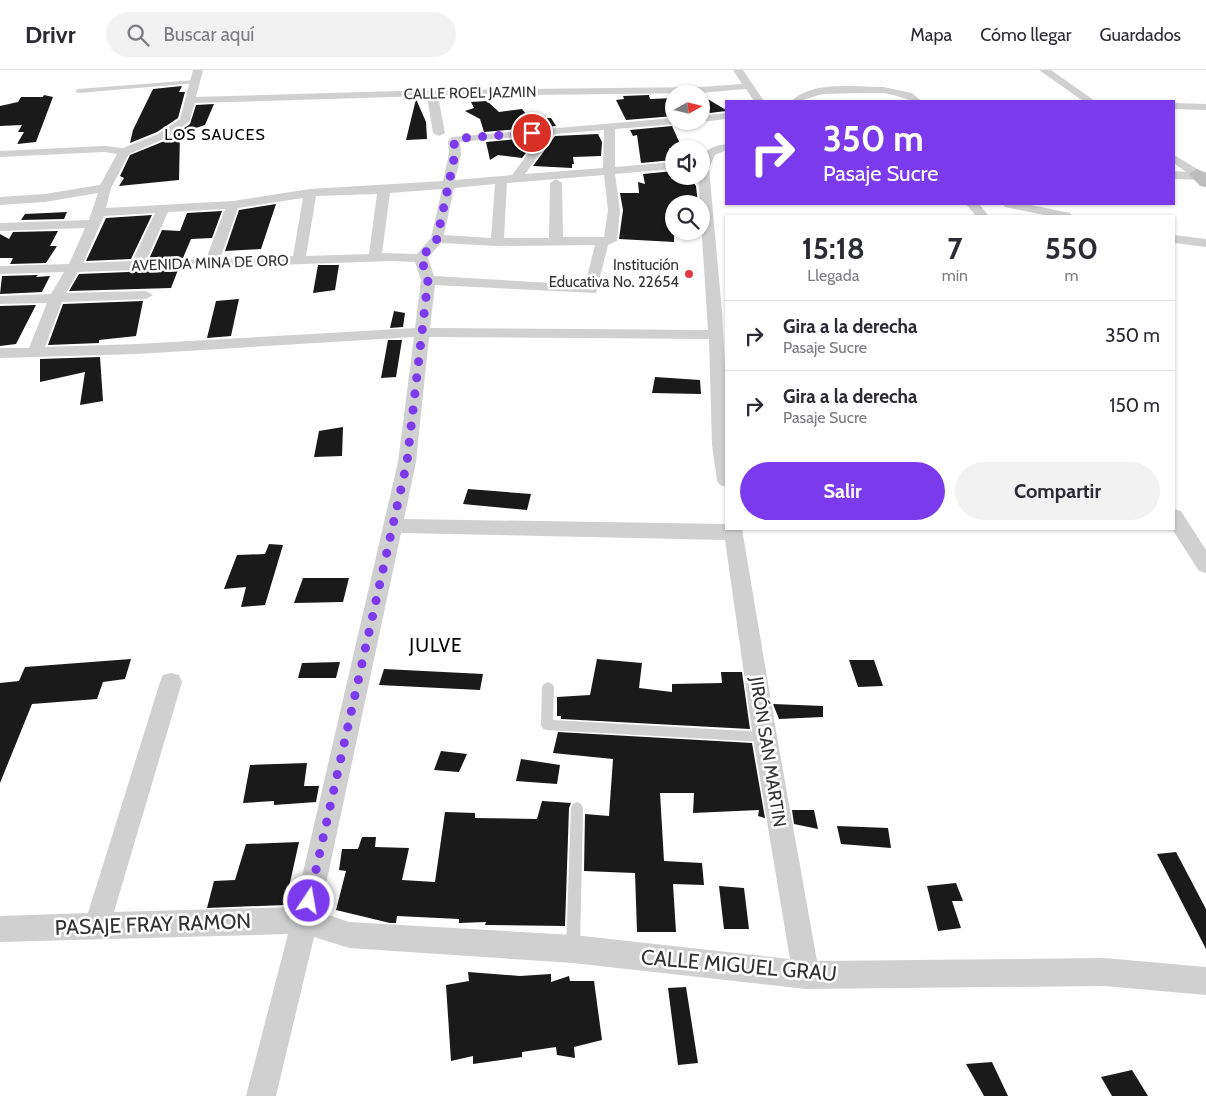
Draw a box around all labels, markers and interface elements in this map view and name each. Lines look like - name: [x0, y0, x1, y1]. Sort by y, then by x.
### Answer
- search box: [106, 12, 456, 57]
- text: Drivr: [25, 20, 76, 49]
- icon: search: [124, 21, 152, 49]
- text: Buscar aquí: [164, 23, 254, 46]
- text: Mapa: [910, 24, 952, 46]
- text: Cómo llegar: [980, 24, 1072, 46]
- text: Guardados: [1100, 24, 1181, 46]
- street label: CALLE ROEL JAZMIN: [403, 83, 537, 103]
- north arrow: [665, 85, 710, 130]
- map controls: [665, 85, 710, 240]
- pin: [511, 112, 553, 154]
- text: 350 m: [823, 117, 924, 160]
- icon: arrive: [518, 119, 546, 147]
- icon: right: [740, 120, 805, 185]
- district label: LOS SAUCES: [164, 125, 266, 144]
- button: sound: [665, 140, 710, 185]
- text: Pasaje Sucre: [823, 160, 939, 187]
- button: search: [665, 195, 710, 240]
- text: 15:18: [802, 230, 865, 267]
- text: 7: [947, 230, 962, 267]
- text: 550: [1045, 230, 1098, 267]
- street label: AVENIDA MINA DE ORO: [131, 251, 289, 275]
- place label: Institución Educativa No. 22654: [549, 256, 679, 291]
- text: Llegada: [807, 266, 859, 285]
- text: min: [942, 266, 968, 285]
- text: m: [1064, 266, 1079, 285]
- marker: Institución Educativa No. 22654: [683, 268, 695, 280]
- text: Gira a la derecha: [783, 315, 918, 338]
- icon: right: [740, 322, 768, 350]
- text: 350 m: [1105, 324, 1160, 347]
- text: Pasaje Sucre: [783, 338, 867, 357]
- text: Gira a la derecha: [783, 385, 918, 408]
- icon: right: [740, 392, 768, 420]
- text: 150 m: [1109, 394, 1160, 417]
- text: Pasaje Sucre: [783, 408, 867, 427]
- button: Salir: [740, 462, 945, 520]
- button: Compartir: [955, 462, 1160, 520]
- district label: JULVE: [408, 634, 463, 657]
- street label: JIRÓN SAN MARTIN: [745, 674, 791, 829]
- position arrow: [282, 874, 334, 926]
- street label: PASAJE FRAY RAMON: [54, 908, 252, 940]
- street label: CALLE MIGUEL GRAU: [640, 944, 838, 986]

